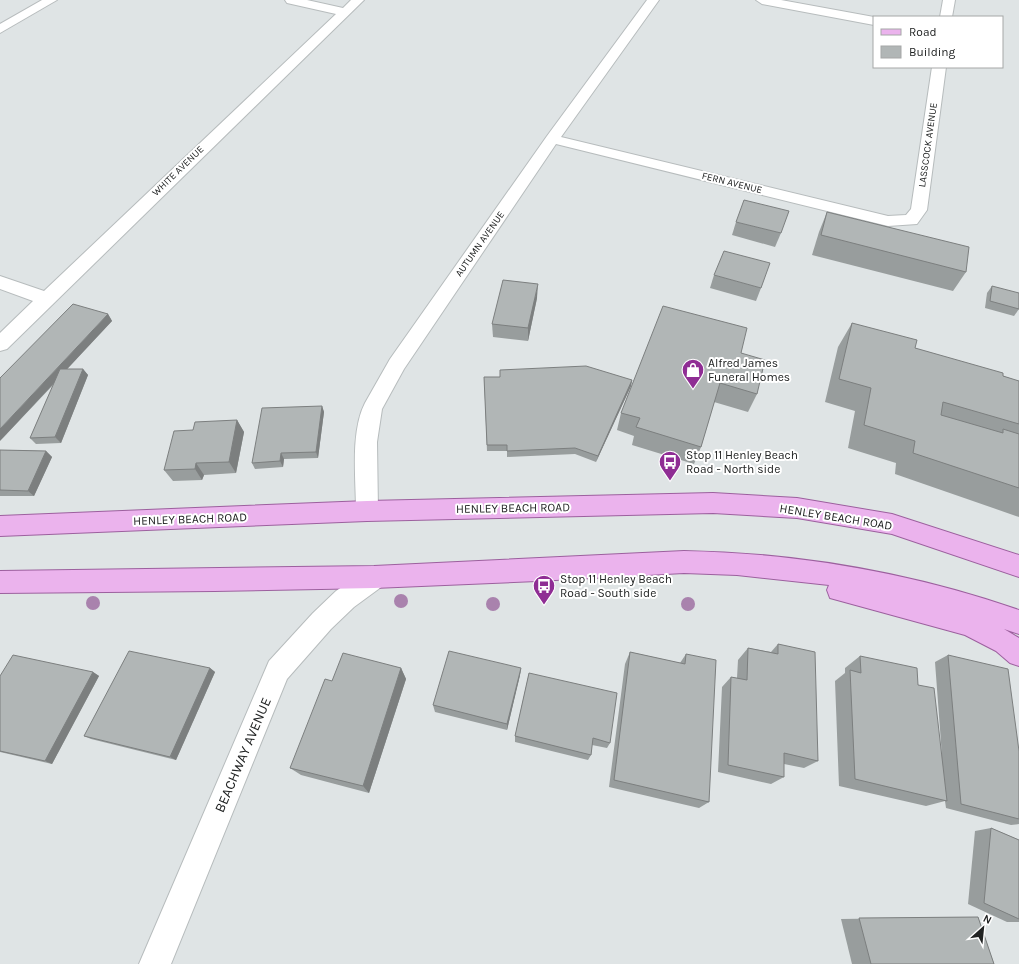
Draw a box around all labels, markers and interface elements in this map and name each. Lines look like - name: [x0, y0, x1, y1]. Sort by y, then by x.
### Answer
- legend: [873, 16, 1003, 68]
- text: Road: [909, 25, 937, 39]
- text: Building: [909, 45, 956, 59]
- street label: LASSCOCK AVENUE: [916, 102, 940, 188]
- street label: WHITE AVENUE: [150, 143, 206, 199]
- street label: FERN AVENUE: [701, 170, 763, 196]
- street label: AUTUMN AVENUE: [453, 209, 507, 279]
- place label: Alfred James Funeral Homes: [708, 356, 790, 384]
- shop icon: Alfred James Funeral Homes: [680, 357, 706, 390]
- place label: Stop 11 Henley Beach Road - North side: [686, 448, 798, 476]
- bus stop icon: Stop 11 Henley Beach Road - North side: [657, 449, 683, 482]
- street label: HENLEY BEACH ROAD: [456, 500, 570, 516]
- street label: HENLEY BEACH ROAD: [779, 501, 893, 533]
- street label: HENLEY BEACH ROAD: [133, 510, 247, 528]
- place label: Stop 11 Henley Beach Road - South side: [560, 572, 672, 600]
- bus stop icon: Stop 11 Henley Beach Road - South side: [531, 573, 557, 606]
- street label: BEACHWAY AVENUE: [211, 695, 275, 815]
- north arrow: [963, 908, 1003, 948]
- text: N: [981, 912, 994, 927]

